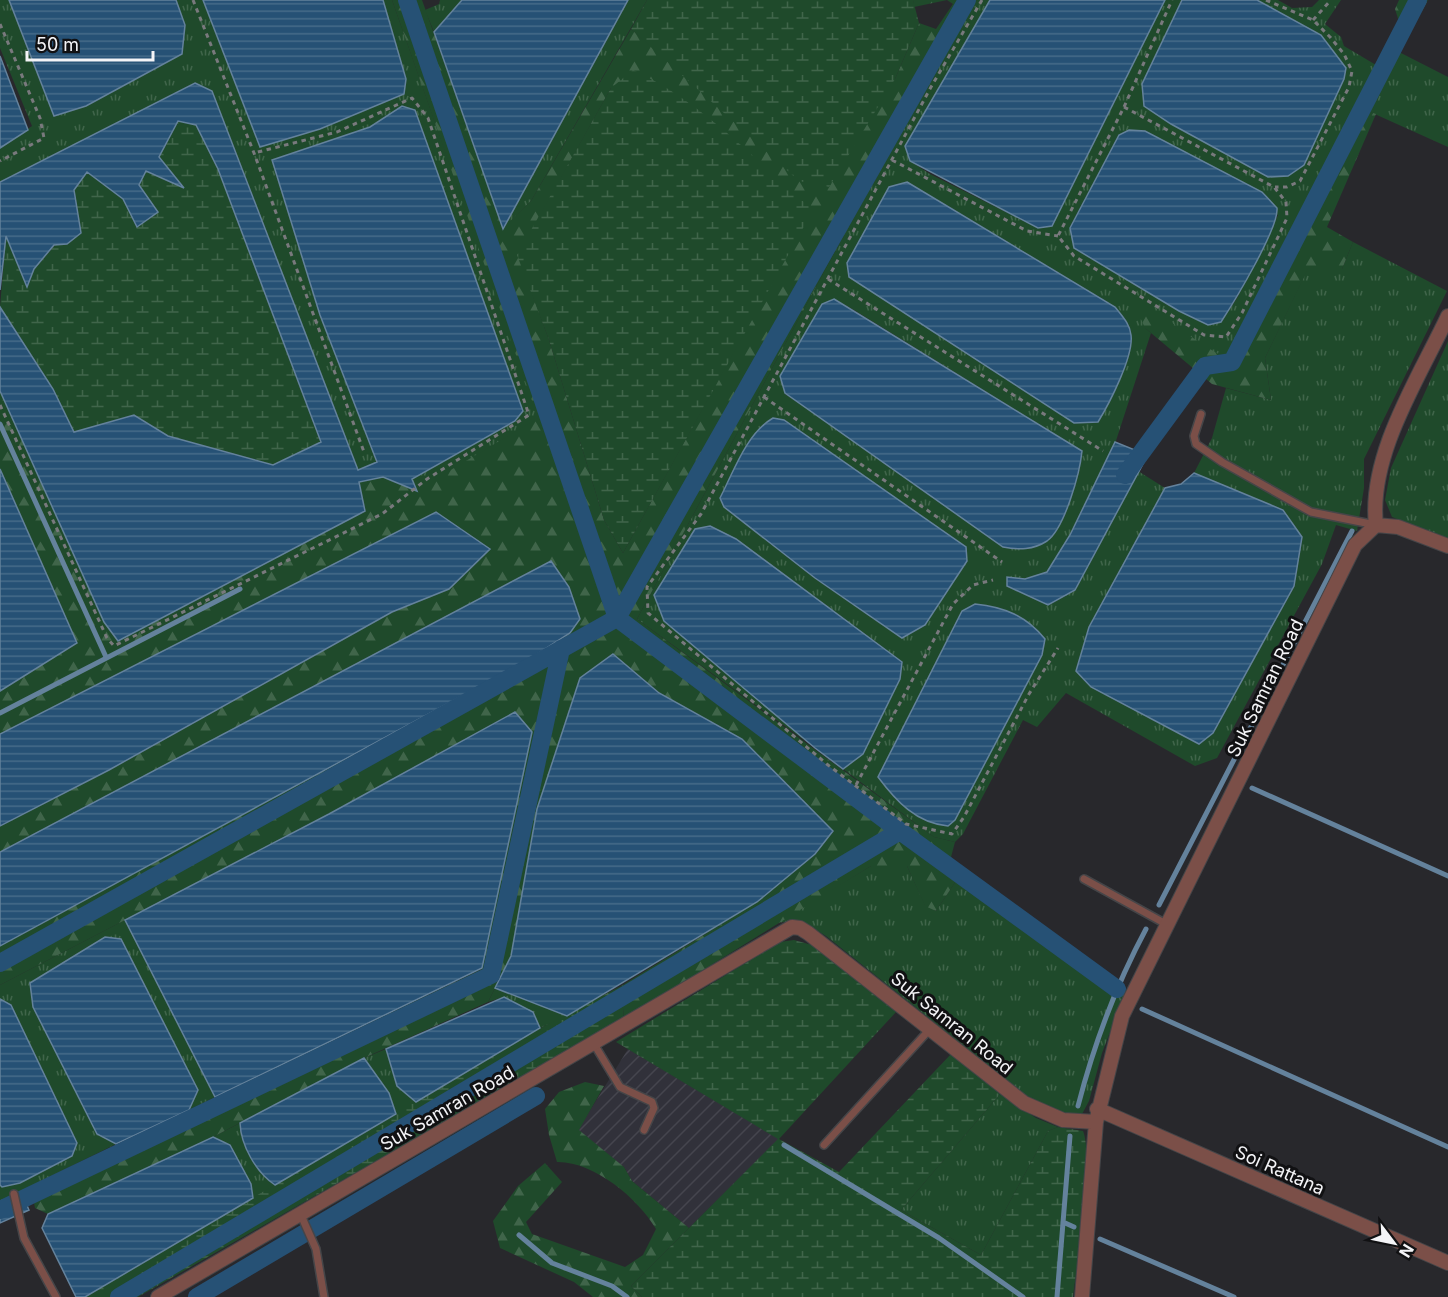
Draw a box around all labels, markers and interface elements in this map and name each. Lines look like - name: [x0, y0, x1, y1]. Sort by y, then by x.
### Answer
- scale bar: [27, 24, 153, 62]
- text: 50 m: [36, 34, 79, 55]
- street label: Suk Samran Road: [1223, 616, 1307, 760]
- street label: Suk Samran Road: [887, 967, 1017, 1079]
- street label: Suk Samran Road: [377, 1061, 517, 1155]
- street label: Soi Rattana: [1232, 1141, 1328, 1199]
- north arrow: [1364, 1213, 1424, 1273]
- text: N: [1395, 1240, 1418, 1261]

